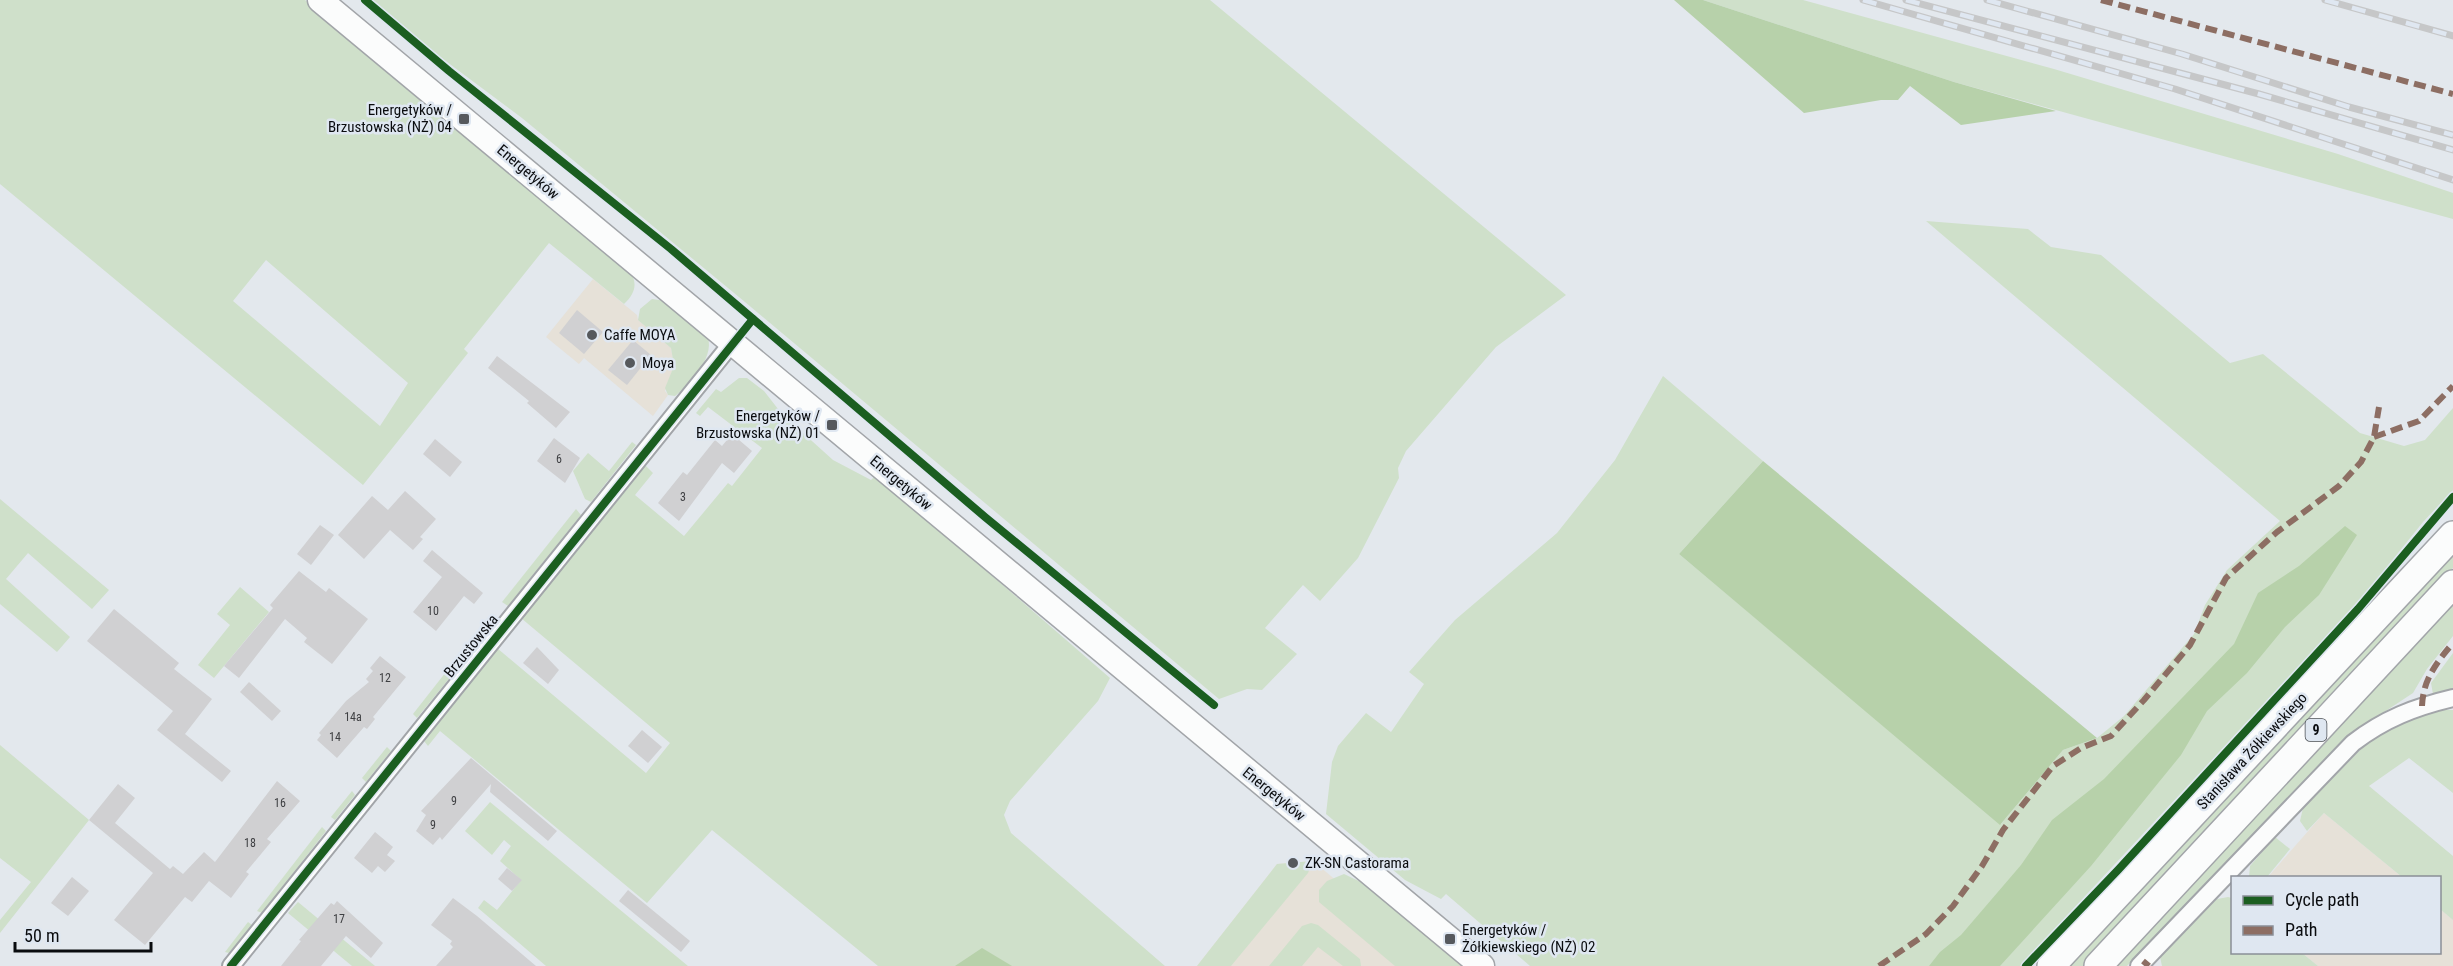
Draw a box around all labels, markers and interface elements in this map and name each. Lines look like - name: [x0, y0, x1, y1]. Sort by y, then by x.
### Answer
- place label: Energetyków / Brzustowska (NŻ) 04: [328, 101, 452, 136]
- marker: Energetyków / Brzustowska (NŻ) 04: [457, 112, 471, 126]
- street label: Energetyków: [493, 141, 563, 203]
- place label: Caffe MOYA: [604, 326, 676, 344]
- marker: Caffe MOYA: [585, 328, 599, 342]
- place label: Moya: [642, 354, 674, 372]
- marker: Moya: [623, 356, 637, 370]
- place label: Energetyków / Brzustowska (NŻ) 01: [696, 407, 820, 442]
- marker: Energetyków / Brzustowska (NŻ) 01: [825, 418, 839, 432]
- house number: 6: [556, 452, 562, 466]
- street label: Energetyków: [866, 452, 936, 514]
- house number: 3: [680, 490, 686, 504]
- house number: 10: [427, 604, 439, 618]
- street label: Brzustowska: [440, 611, 502, 681]
- house number: 12: [379, 671, 391, 685]
- street label: Stanisława Żółkiewskiego: [2193, 689, 2311, 813]
- house number: 14a: [344, 710, 362, 724]
- road number: 9: [2306, 719, 2326, 741]
- house number: 14: [329, 730, 341, 744]
- street label: Energetyków: [1239, 763, 1309, 825]
- house number: 9: [451, 794, 457, 808]
- house number: 16: [274, 796, 286, 810]
- house number: 9: [430, 818, 436, 832]
- house number: 18: [244, 836, 256, 850]
- place label: ZK-SN Castorama: [1305, 854, 1409, 872]
- marker: ZK-SN Castorama: [1286, 856, 1300, 870]
- legend: [2231, 876, 2441, 954]
- text: Cycle path: [2285, 889, 2359, 910]
- house number: 17: [333, 912, 345, 926]
- scale bar: [15, 915, 152, 953]
- text: Path: [2285, 919, 2318, 940]
- place label: Energetyków / Żółkiewskiego (NŻ) 02: [1462, 921, 1595, 956]
- text: 50 m: [24, 925, 59, 946]
- marker: Energetyków / Żółkiewskiego (NŻ) 02: [1443, 932, 1457, 946]

